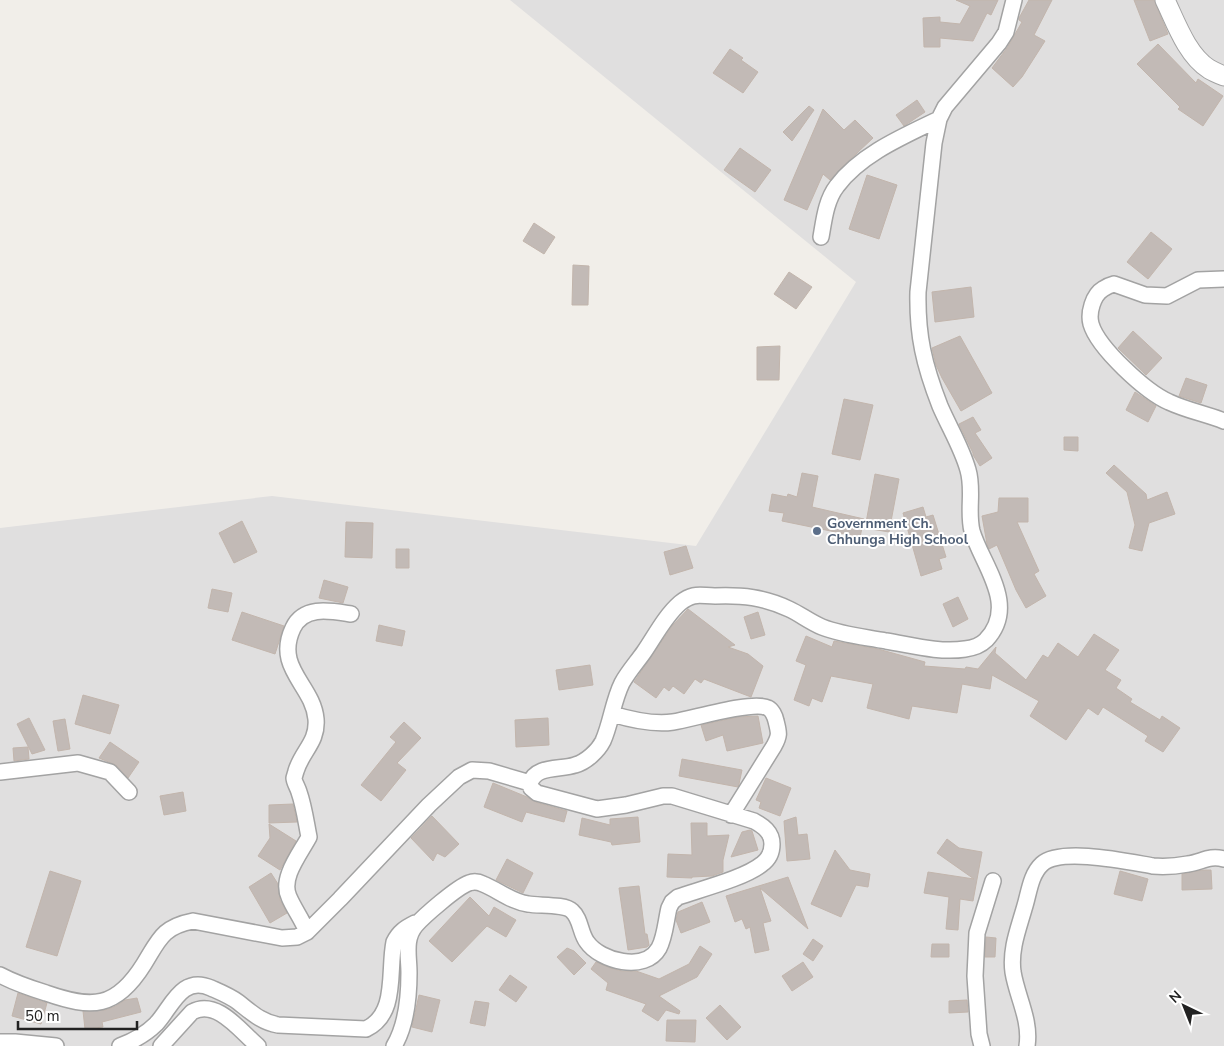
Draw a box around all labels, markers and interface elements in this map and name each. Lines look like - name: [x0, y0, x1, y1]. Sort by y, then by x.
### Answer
- place label: Government Ch. Chhunga High School: [827, 514, 969, 549]
- marker: Government Ch. Chhunga High School: [811, 525, 823, 537]
- north arrow: [1159, 981, 1209, 1031]
- text: N: [1165, 986, 1186, 1007]
- scale bar: [18, 998, 136, 1030]
- text: 50 m: [25, 1006, 60, 1026]

